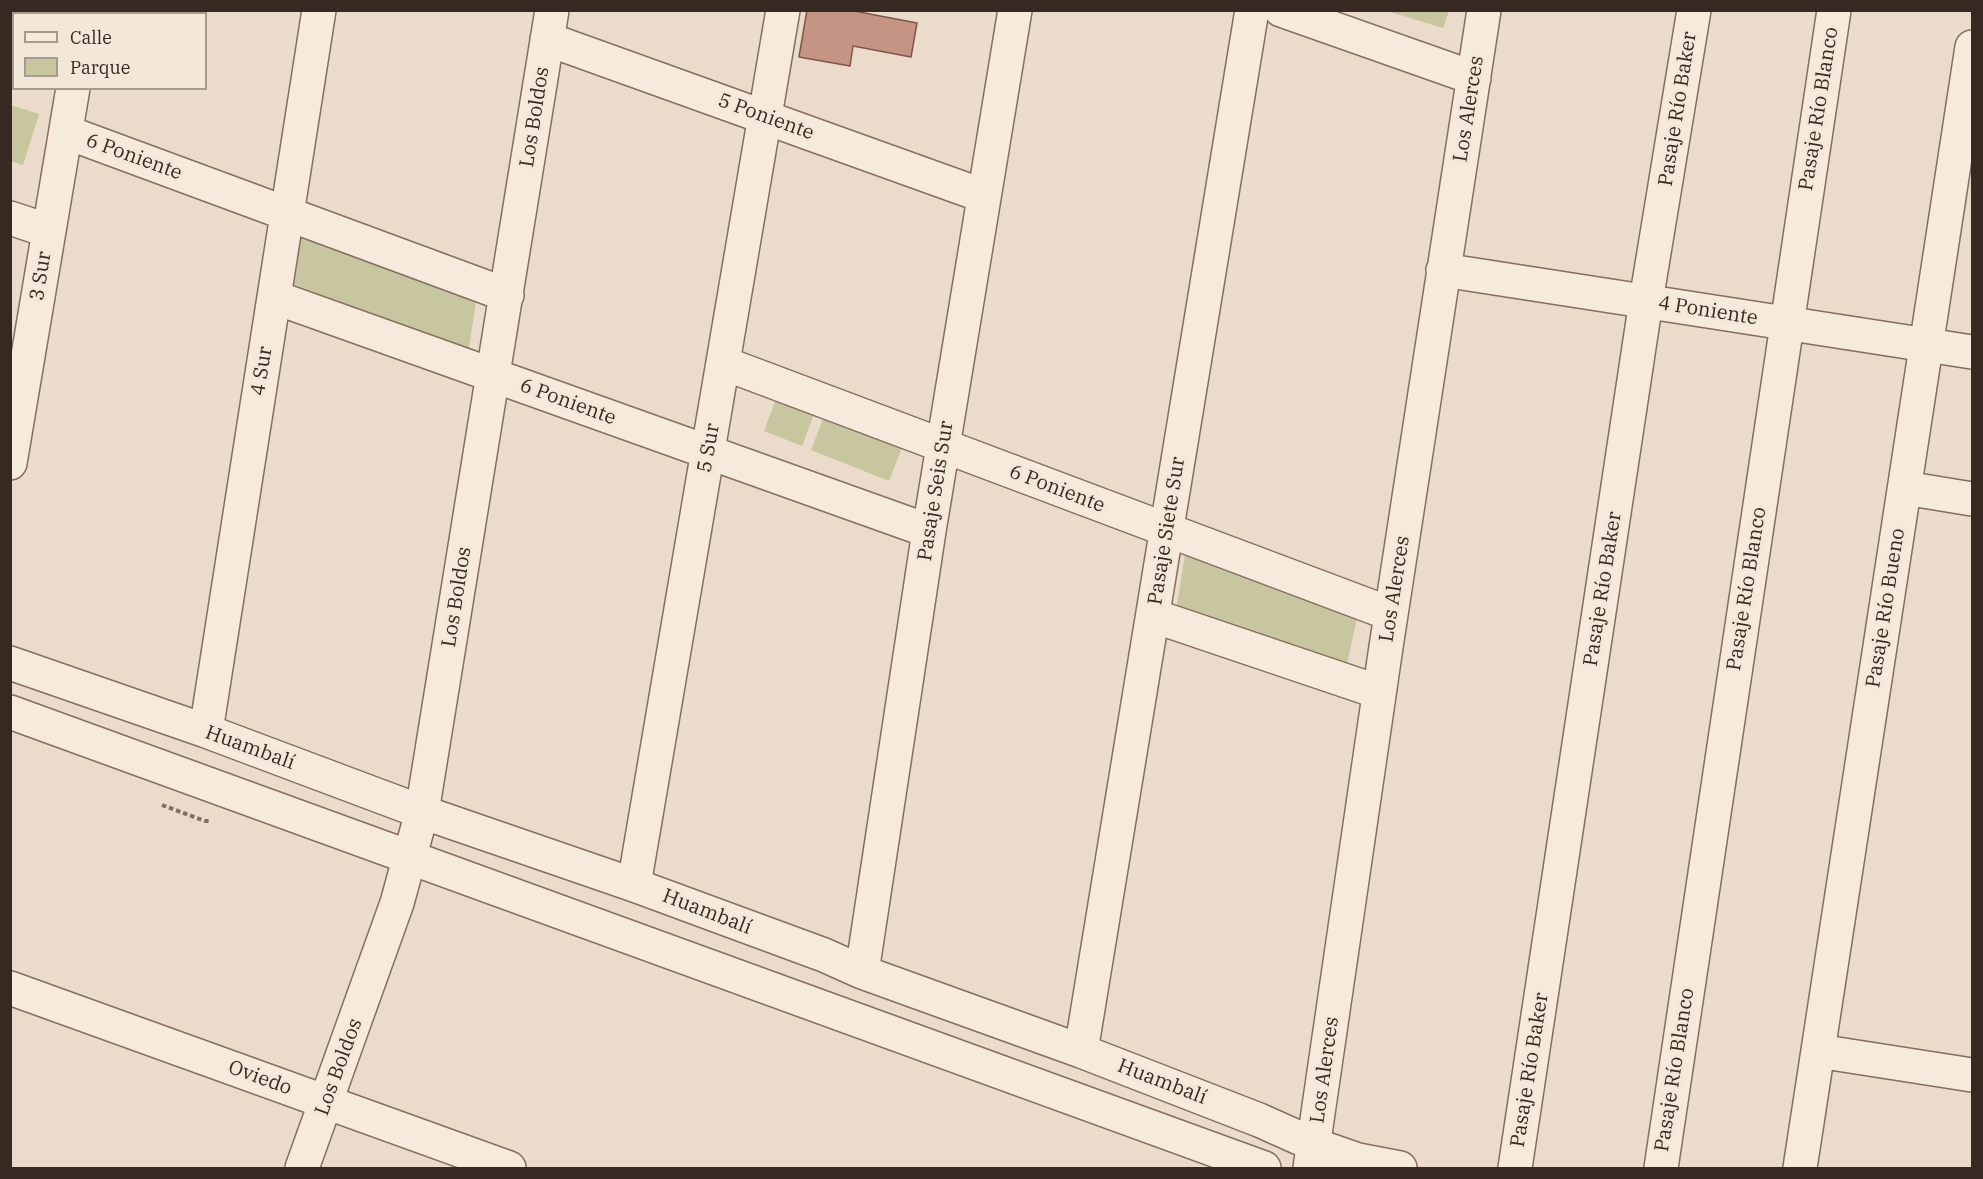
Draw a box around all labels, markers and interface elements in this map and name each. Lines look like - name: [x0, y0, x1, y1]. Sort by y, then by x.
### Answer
- legend: [12, 12, 207, 90]
- street label: Pasaje Río Blanco: [1794, 25, 1844, 193]
- text: Calle: [70, 26, 112, 49]
- street label: Pasaje Río Baker: [1654, 30, 1702, 188]
- street label: Los Alerces: [1449, 54, 1489, 164]
- text: Parque: [70, 56, 130, 79]
- street label: Los Boldos: [515, 65, 555, 169]
- street label: 5 Poniente: [715, 89, 817, 145]
- street label: 6 Poniente: [83, 129, 185, 185]
- street label: 3 Sur: [25, 250, 57, 302]
- street label: 4 Poniente: [1657, 291, 1759, 331]
- street label: 4 Sur: [246, 345, 278, 397]
- street label: 6 Poniente: [517, 374, 619, 430]
- street label: Pasaje Seis Sur: [913, 419, 959, 563]
- street label: 5 Sur: [693, 421, 725, 475]
- street label: Pasaje Siete Sur: [1143, 455, 1191, 607]
- street label: 6 Poniente: [1006, 460, 1108, 518]
- street label: Pasaje Río Blanco: [1722, 505, 1772, 673]
- street label: Pasaje Río Baker: [1579, 510, 1627, 668]
- street label: Pasaje Río Bueno: [1862, 526, 1910, 690]
- street label: Los Alerces: [1375, 534, 1415, 644]
- street label: Los Boldos: [437, 545, 477, 649]
- street label: Huambalí: [202, 721, 298, 775]
- street label: Huambalí: [659, 884, 755, 940]
- street label: Pasaje Río Blanco: [1650, 986, 1700, 1154]
- street label: Pasaje Río Baker: [1506, 991, 1554, 1149]
- street label: Los Boldos: [310, 1015, 368, 1119]
- street label: Los Alerces: [1306, 1015, 1344, 1125]
- street label: Huambalí: [1114, 1054, 1210, 1110]
- street label: Oviedo: [225, 1055, 295, 1101]

